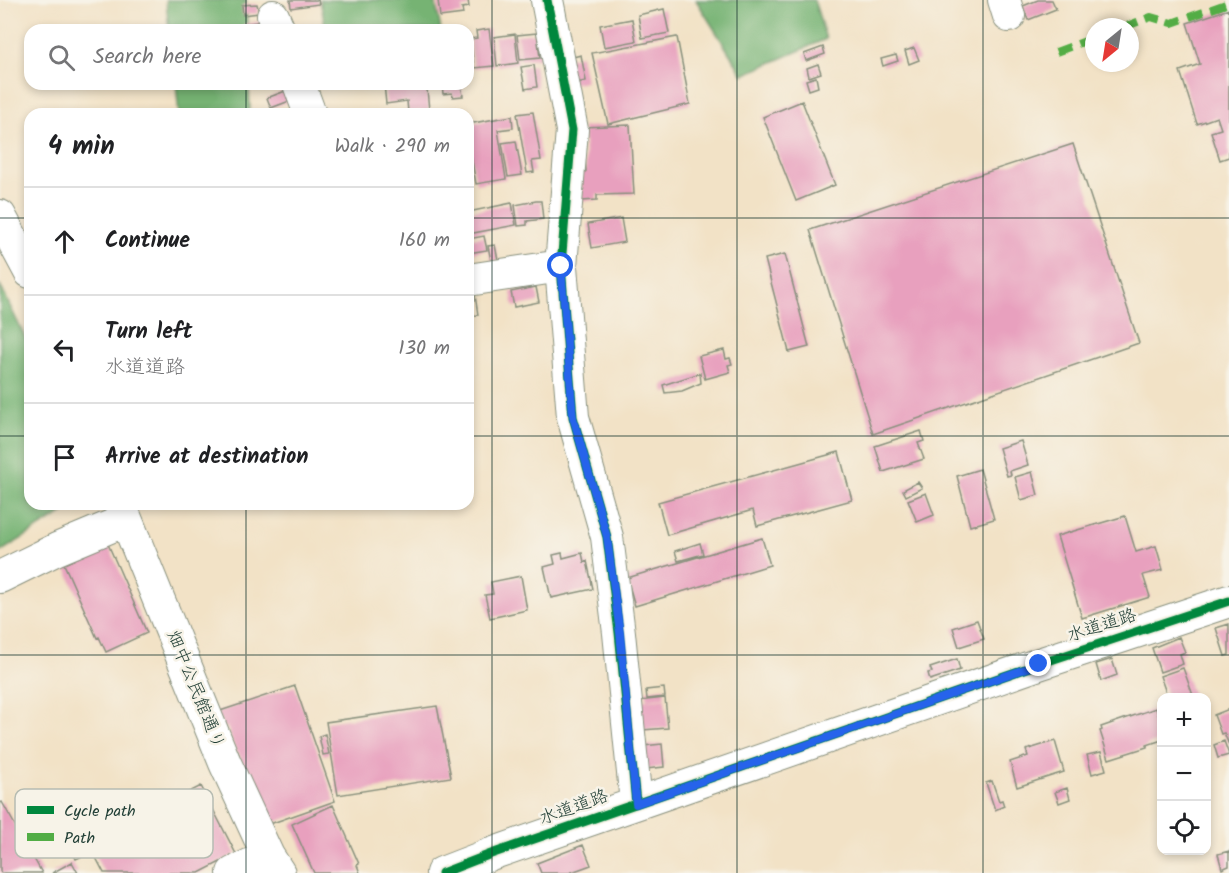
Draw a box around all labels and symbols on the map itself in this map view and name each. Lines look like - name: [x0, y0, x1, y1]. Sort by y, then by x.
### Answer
- north arrow: [1085, 18, 1139, 72]
- route start: [547, 252, 573, 278]
- street label: 水道道路: [1063, 601, 1141, 651]
- street label: 畑中公民館通り: [158, 626, 232, 754]
- route end: [1025, 650, 1051, 676]
- street label: 水道道路: [535, 782, 613, 834]
- legend: [15, 789, 213, 858]
- text: Cycle path: [64, 799, 136, 824]
- text: Path: [64, 826, 95, 851]

